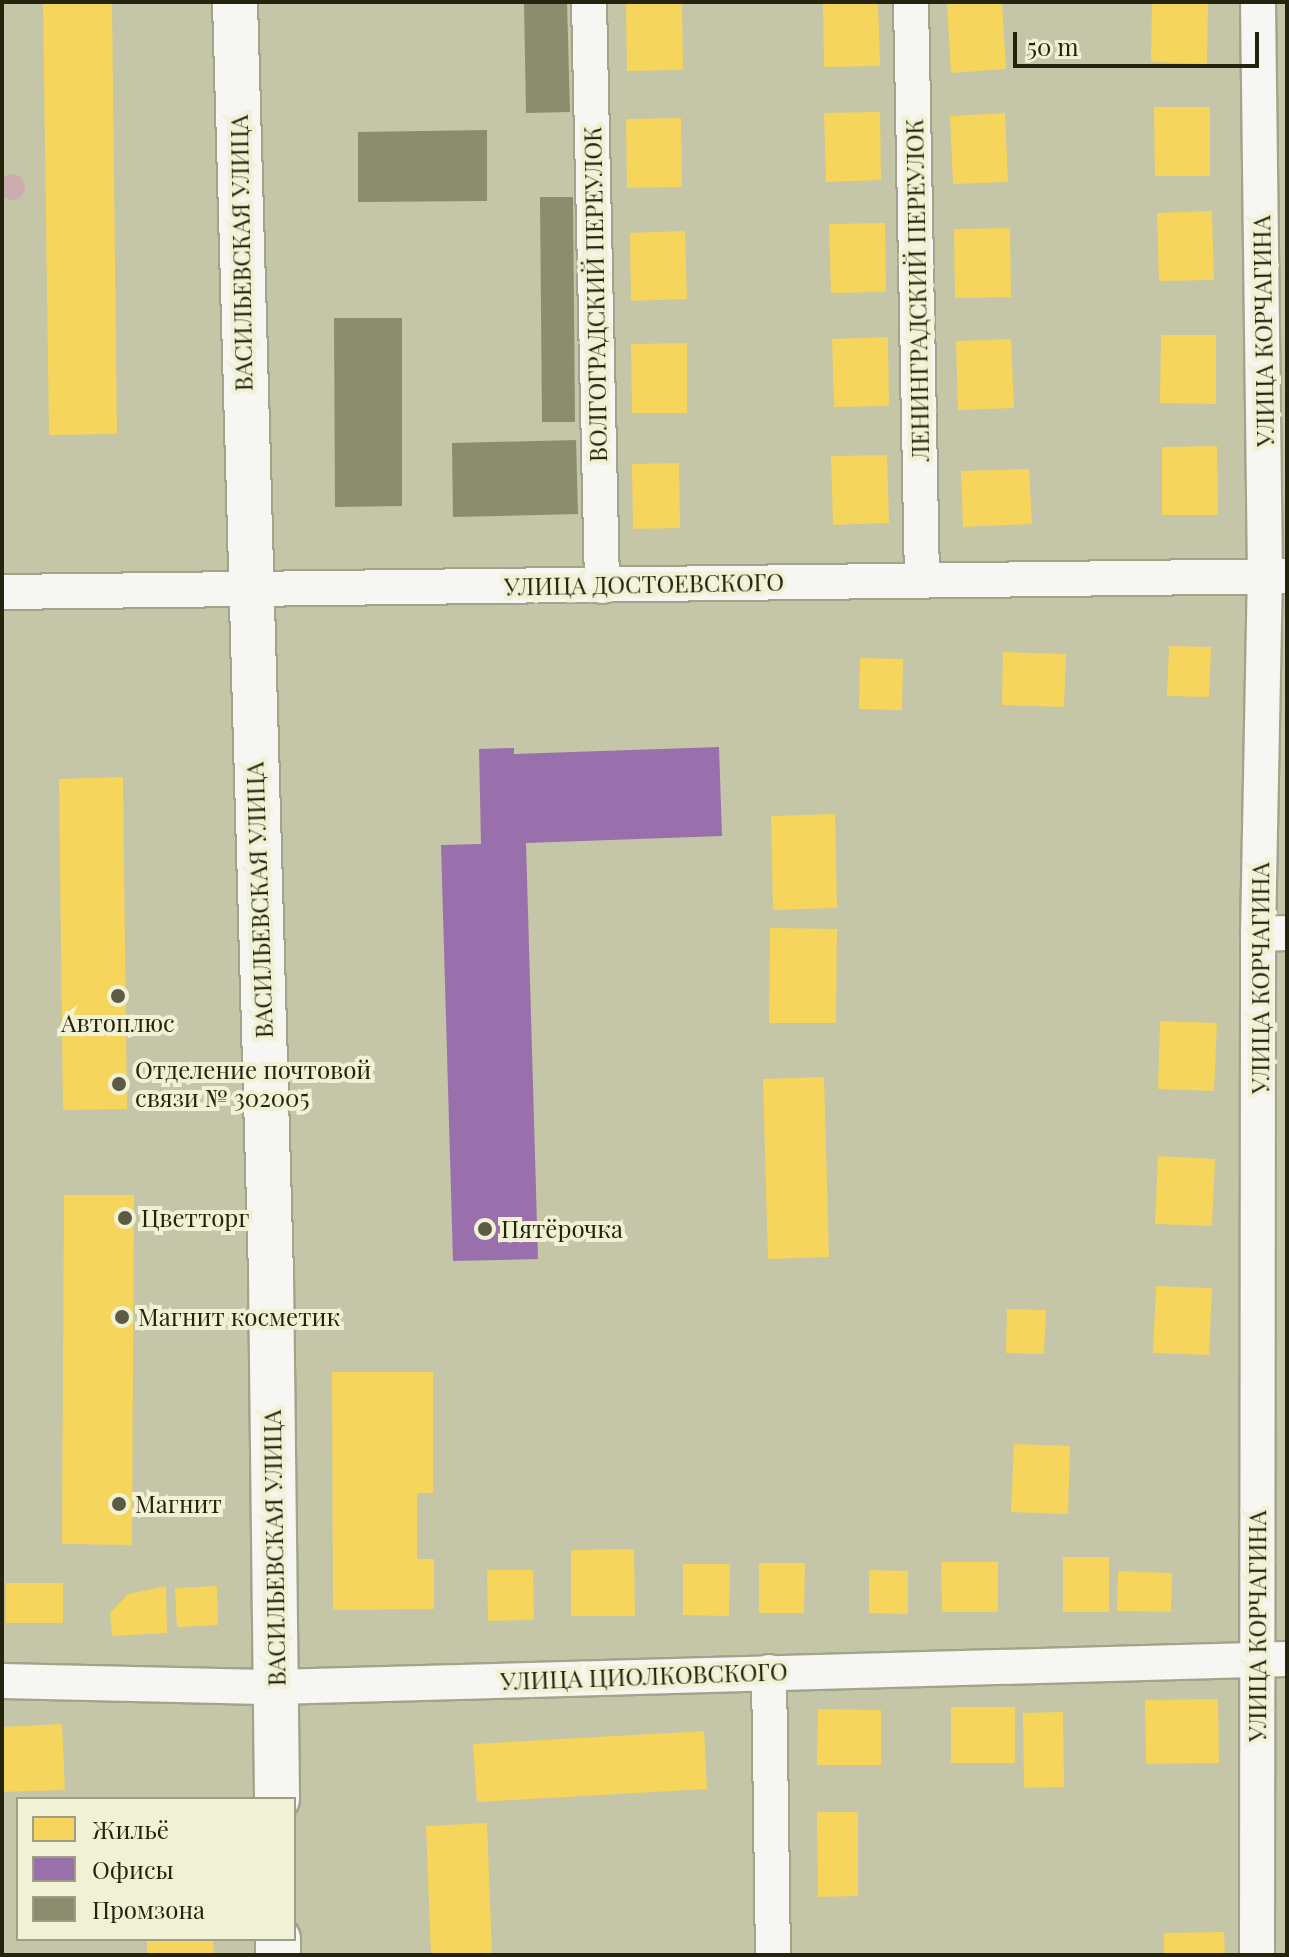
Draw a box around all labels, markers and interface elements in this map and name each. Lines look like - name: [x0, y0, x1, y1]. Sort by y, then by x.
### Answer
- scale bar: [1017, 16, 1263, 66]
- text: 50 m: [1027, 30, 1079, 62]
- street label: ВАСИЛЬЕВСКАЯ УЛИЦА: [224, 114, 258, 392]
- street label: ЛЕНИНГРАДСКИЙ ПЕРЕУЛОК: [900, 118, 934, 462]
- street label: ВОЛГОГРАДСКИЙ ПЕРЕУЛОК: [578, 126, 612, 462]
- street label: УЛИЦА КОРЧАГИНА: [1247, 215, 1279, 447]
- street label: УЛИЦА ДОСТОЕВСКОГО: [504, 567, 784, 601]
- street label: ВАСИЛЬЕВСКАЯ УЛИЦА: [240, 761, 278, 1039]
- street label: УЛИЦА КОРЧАГИНА: [1246, 862, 1274, 1094]
- marker: Автоплюс: [109, 987, 127, 1005]
- place label: Автоплюс: [61, 1009, 175, 1037]
- place label: Отделение почтовой связи № 302005: [135, 1056, 371, 1112]
- marker: Отделение почтовой связи № 302005: [110, 1075, 128, 1093]
- place label: Цветторг: [141, 1204, 249, 1232]
- marker: Цветторг: [116, 1209, 134, 1227]
- place label: Пятёрочка: [501, 1215, 623, 1243]
- marker: Пятёрочка: [476, 1220, 494, 1238]
- place label: Магнит косметик: [138, 1303, 340, 1331]
- marker: Магнит косметик: [113, 1308, 131, 1326]
- street label: ВАСИЛЬЕВСКАЯ УЛИЦА: [257, 1409, 291, 1687]
- place label: Магнит: [135, 1490, 222, 1518]
- marker: Магнит: [110, 1495, 128, 1513]
- street label: УЛИЦА КОРЧАГИНА: [1243, 1510, 1271, 1742]
- street label: УЛИЦА ЦИОЛКОВСКОГО: [500, 1657, 788, 1695]
- legend: [16, 1797, 296, 1941]
- text: Жильё: [92, 1813, 169, 1845]
- text: Офисы: [92, 1853, 174, 1885]
- text: Промзона: [92, 1893, 205, 1925]

